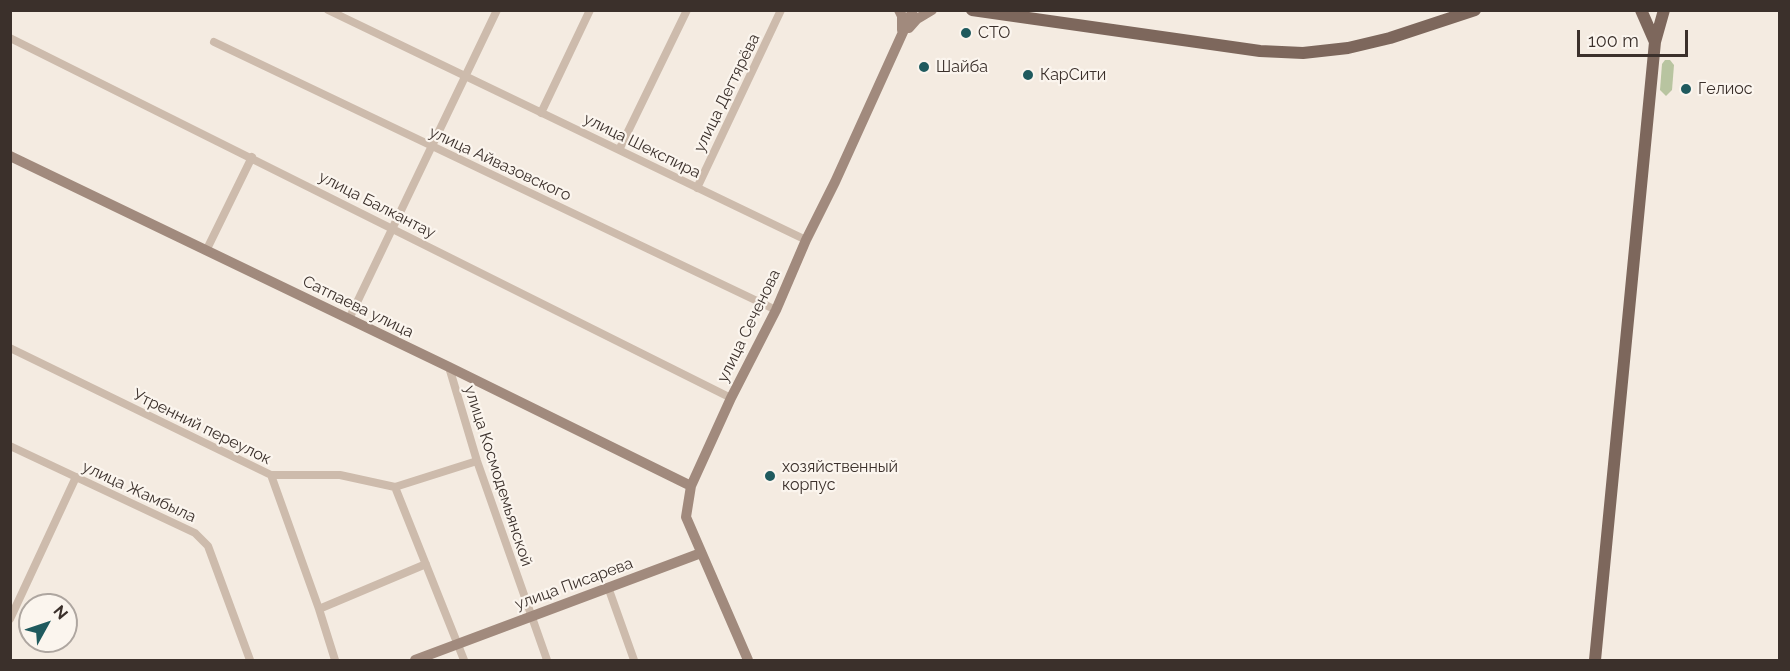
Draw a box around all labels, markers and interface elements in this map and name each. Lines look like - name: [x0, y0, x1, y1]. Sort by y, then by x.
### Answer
- scale bar: [1580, 18, 1691, 56]
- place label: СТО: [978, 23, 1010, 43]
- marker: СТО: [959, 26, 973, 40]
- text: 100 m: [1588, 30, 1639, 51]
- street label: улица Дегтярёва: [690, 31, 764, 155]
- place label: Шайба: [936, 57, 988, 77]
- marker: Шайба: [917, 60, 931, 74]
- place label: КарСити: [1040, 65, 1106, 85]
- marker: КарСити: [1021, 68, 1035, 82]
- place label: Гелиос: [1698, 79, 1753, 99]
- marker: Гелиос: [1679, 82, 1693, 96]
- street label: улица Шекспира: [580, 109, 704, 183]
- street label: улица Айвазовского: [426, 123, 574, 205]
- street label: улица Балкантау: [315, 167, 439, 243]
- street label: улица Сеченова: [713, 266, 785, 386]
- street label: Сатпаева улица: [299, 272, 417, 342]
- street label: улица Космодемьянской: [460, 383, 536, 569]
- street label: Утренний переулок: [130, 385, 274, 469]
- street label: улица Жамбыла: [79, 457, 199, 527]
- place label: хозяйственный корпус: [782, 457, 898, 495]
- marker: хозяйственный корпус: [763, 469, 777, 483]
- street label: улица Писарева: [512, 554, 636, 614]
- north arrow: [18, 593, 78, 653]
- text: N: [49, 602, 72, 623]

